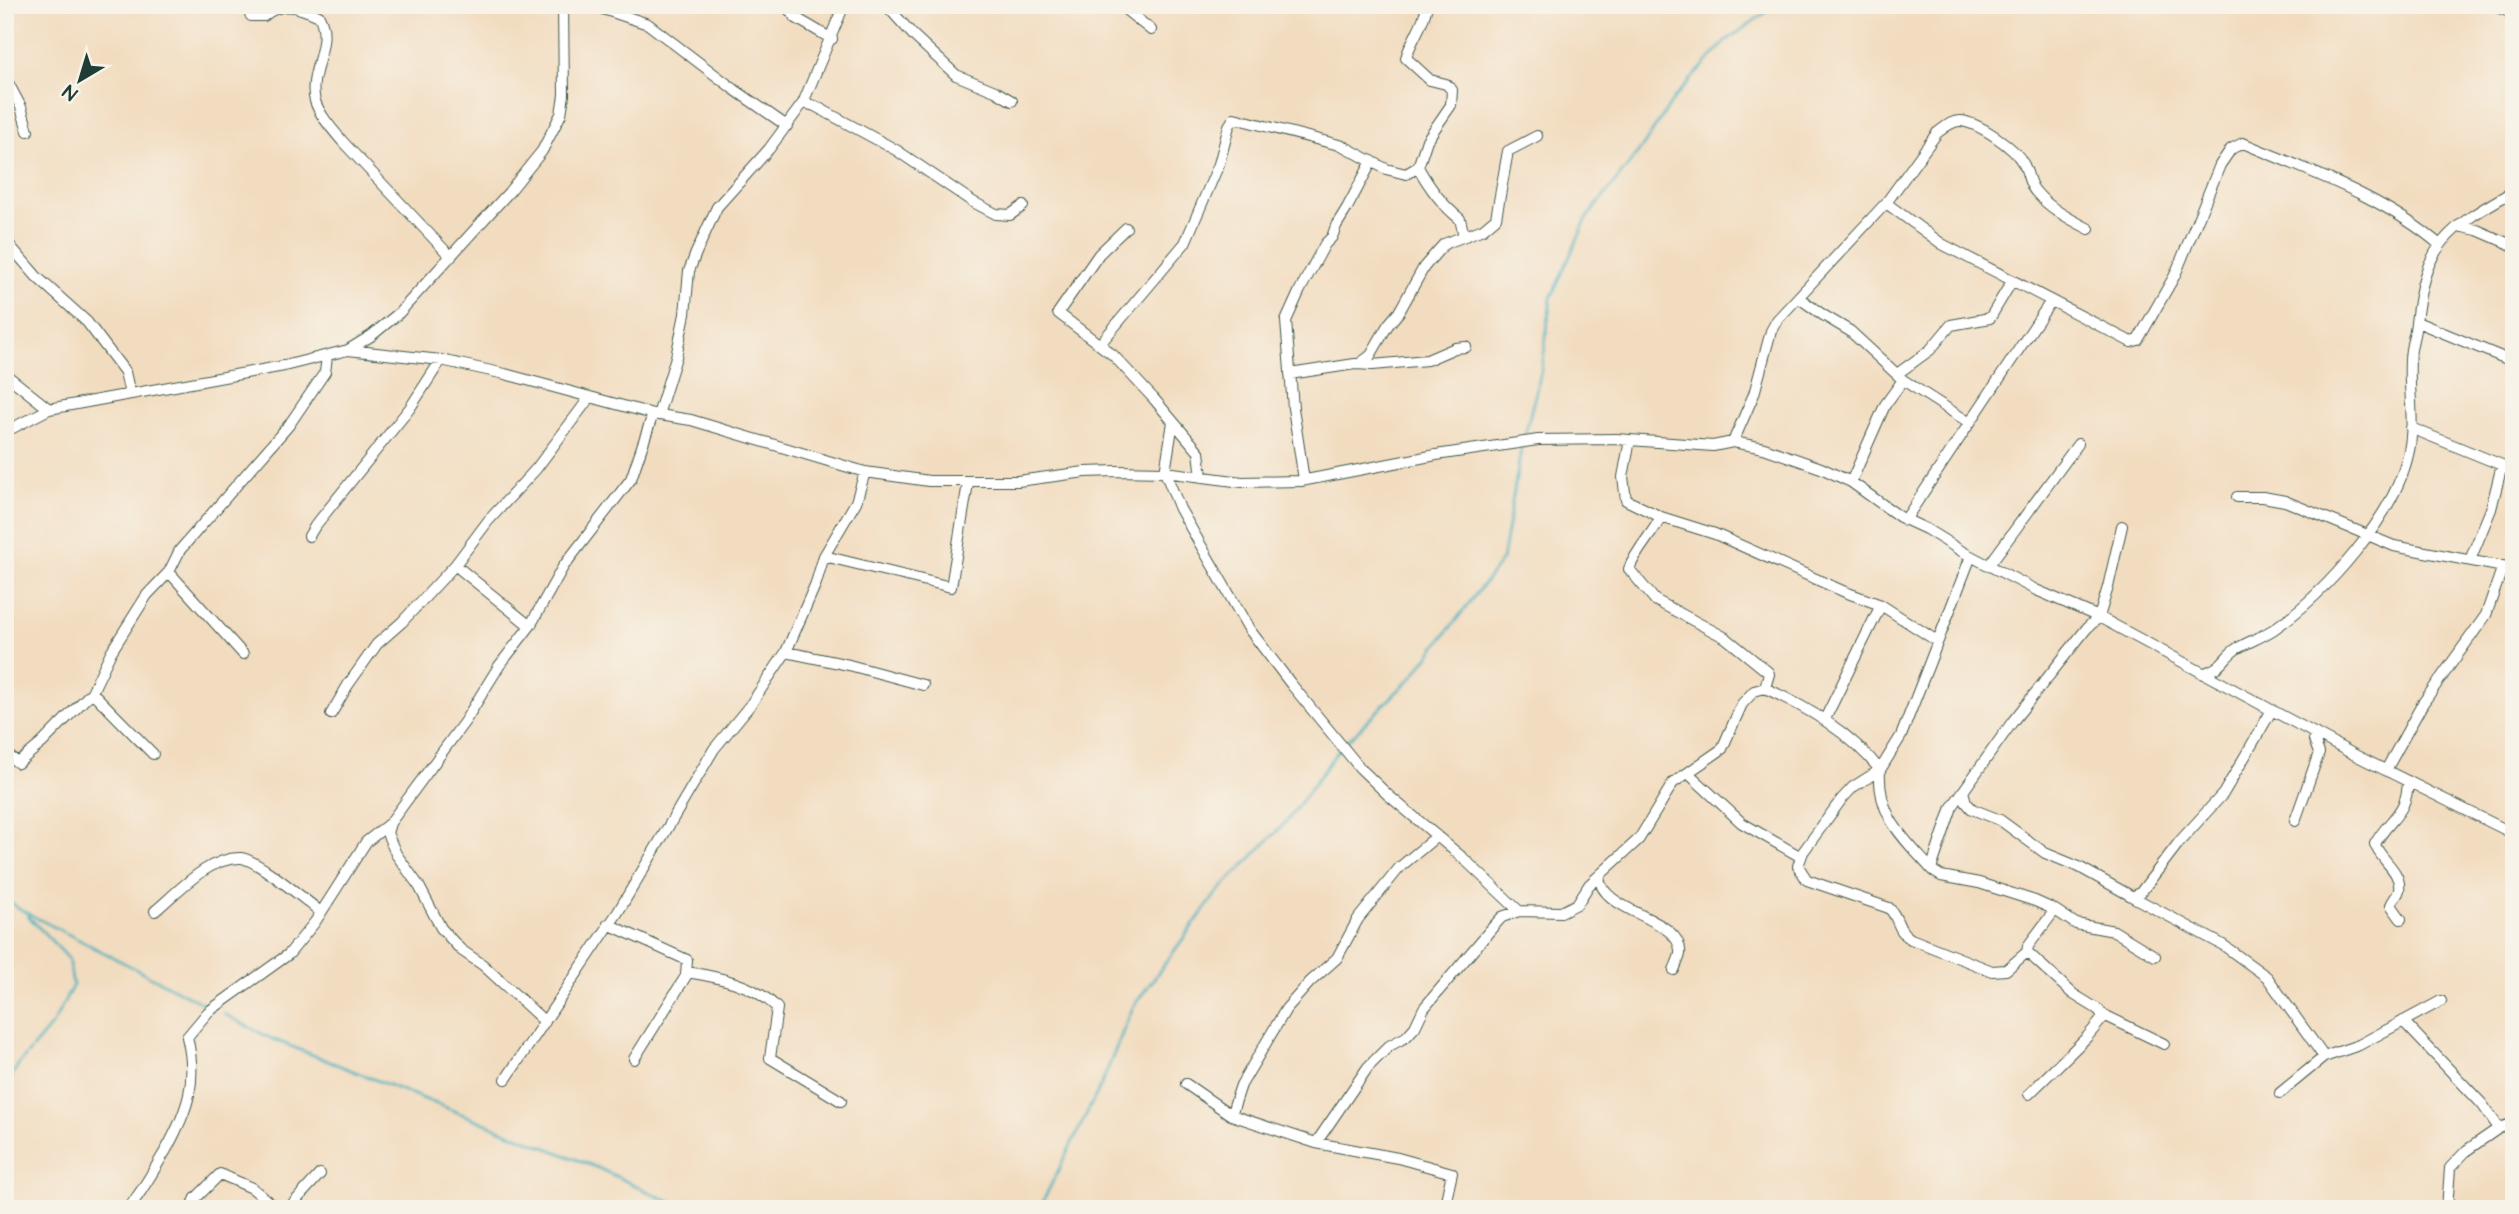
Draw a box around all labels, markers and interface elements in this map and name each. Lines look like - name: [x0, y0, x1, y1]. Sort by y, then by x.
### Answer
- north arrow: [46, 46, 116, 116]
- text: N: [57, 78, 83, 107]

